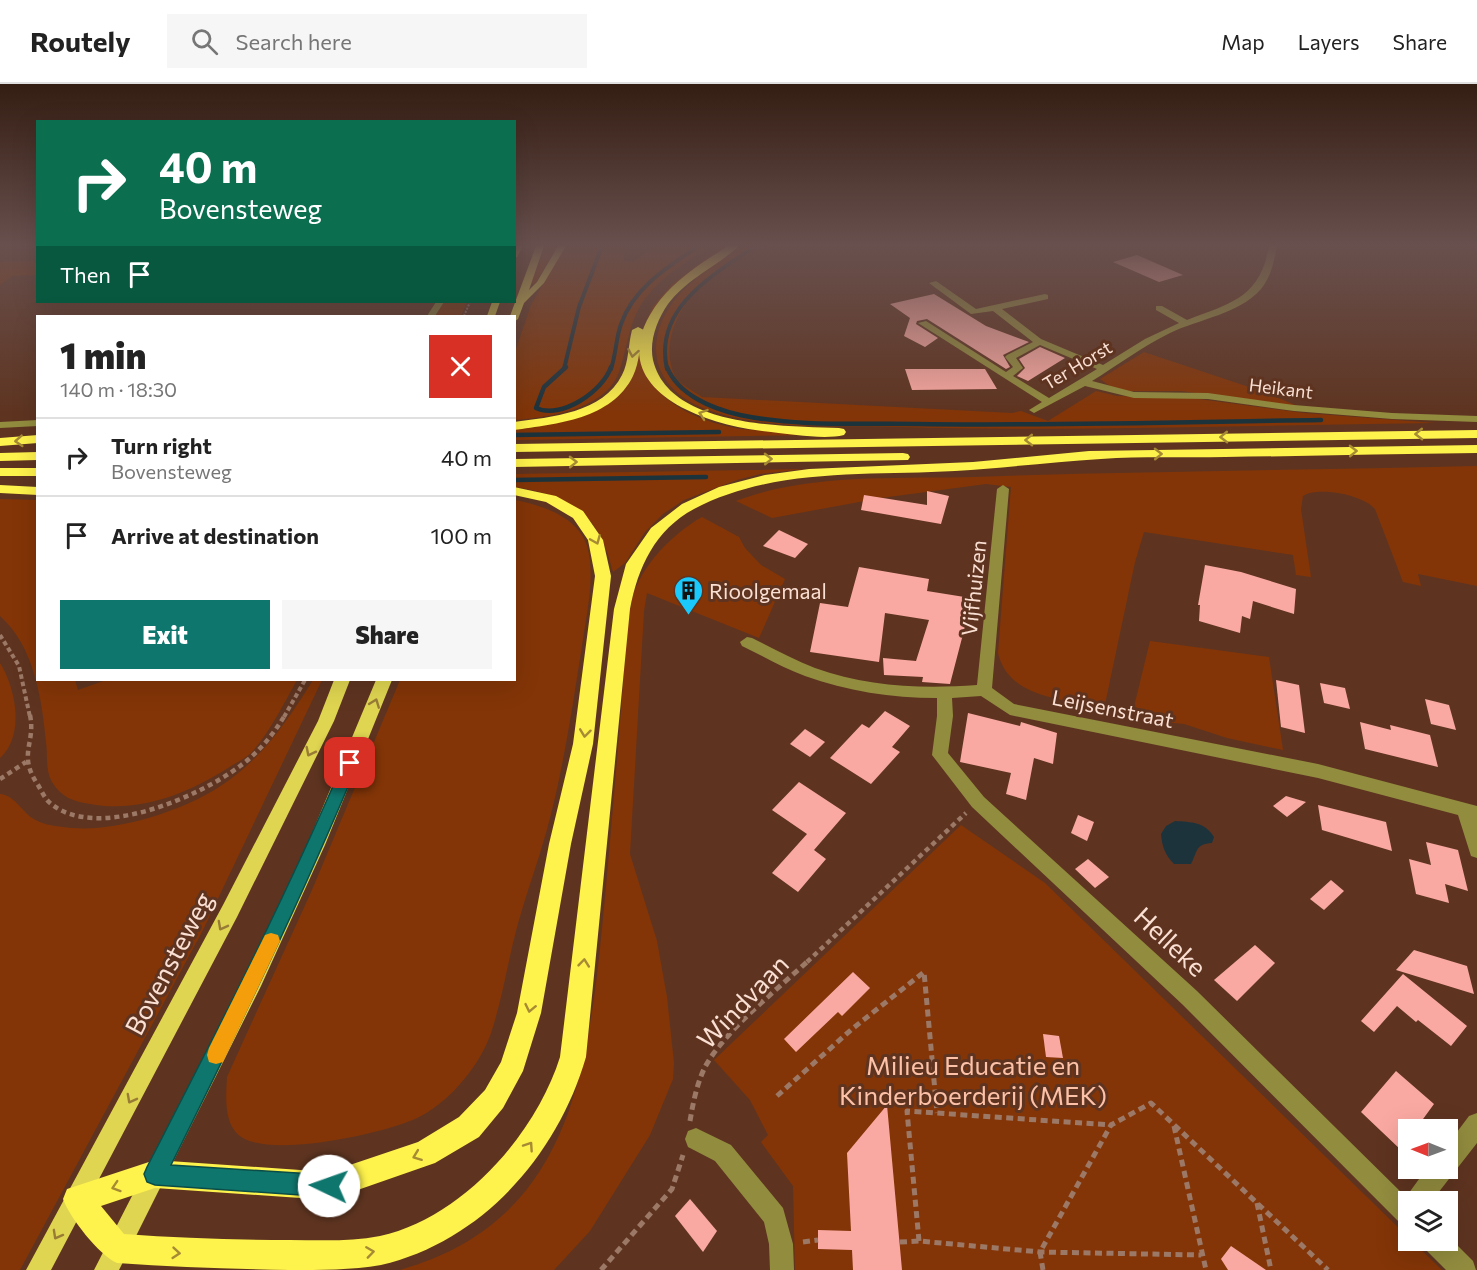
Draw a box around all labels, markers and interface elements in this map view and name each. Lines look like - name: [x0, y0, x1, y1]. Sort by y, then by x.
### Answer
- search box: [167, 14, 587, 68]
- text: Routely: [30, 24, 131, 58]
- icon: search: [188, 25, 221, 58]
- text: Search here: [236, 28, 352, 55]
- text: Map: [1221, 29, 1265, 54]
- text: Layers: [1298, 29, 1360, 54]
- text: Share: [1393, 29, 1447, 54]
- text: 40 m: [159, 140, 257, 192]
- icon: right: [60, 144, 138, 222]
- text: Bovensteweg: [159, 192, 322, 225]
- icon: arrive: [123, 258, 156, 291]
- text: Then: [60, 261, 111, 288]
- text: 1 min: [60, 332, 146, 376]
- button: close: [429, 335, 492, 398]
- street label: Ter Horst: [1038, 336, 1116, 394]
- one-way arrow: [627, 347, 640, 357]
- street label: Heikant: [1248, 373, 1314, 403]
- text: 140 m · 18:30: [60, 377, 177, 401]
- one-way arrow: [698, 408, 709, 421]
- one-way arrow: [1414, 428, 1423, 441]
- one-way arrow: [1219, 431, 1228, 443]
- text: Turn right: [111, 432, 212, 459]
- one-way arrow: [14, 434, 23, 447]
- one-way arrow: [1024, 434, 1033, 446]
- icon: right: [60, 441, 93, 474]
- text: 40 m: [441, 444, 492, 471]
- one-way arrow: [1349, 444, 1358, 457]
- one-way arrow: [1154, 447, 1163, 460]
- one-way arrow: [763, 453, 772, 465]
- one-way arrow: [568, 456, 577, 469]
- text: Bovensteweg: [111, 459, 232, 483]
- icon: arrive: [60, 519, 93, 552]
- text: Arrive at destination: [111, 522, 319, 549]
- text: 100 m: [430, 522, 492, 549]
- one-way arrow: [589, 534, 601, 545]
- street label: Vijfhuizen: [956, 539, 990, 637]
- building icon: Rioolgemaal: [672, 574, 704, 616]
- place label: Rioolgemaal: [709, 578, 827, 603]
- button: Exit: [60, 600, 270, 669]
- button: Share: [282, 600, 492, 669]
- street label: Leijsenstraat: [1050, 684, 1176, 732]
- one-way arrow: [367, 698, 380, 708]
- one-way arrow: [579, 728, 591, 738]
- pin: [324, 737, 375, 788]
- one-way arrow: [306, 746, 317, 756]
- icon: arrive: [333, 746, 366, 779]
- street label: Bovensteweg: [117, 886, 219, 1040]
- street label: Helleke: [1128, 900, 1214, 982]
- one-way arrow: [218, 920, 229, 930]
- street label: Windvaan: [690, 948, 794, 1054]
- one-way arrow: [578, 959, 590, 968]
- one-way arrow: [524, 1003, 537, 1013]
- park label: Milieu Educatie en Kinderboerderij (MEK): [839, 1049, 1107, 1110]
- one-way arrow: [127, 1092, 138, 1103]
- north arrow: [1398, 1119, 1458, 1179]
- map controls: [1398, 1119, 1458, 1251]
- one-way arrow: [522, 1142, 533, 1153]
- one-way arrow: [412, 1149, 423, 1161]
- position arrow: [297, 1154, 361, 1218]
- one-way arrow: [111, 1179, 122, 1192]
- button: layers: [1398, 1191, 1458, 1251]
- one-way arrow: [53, 1228, 64, 1239]
- one-way arrow: [171, 1246, 180, 1259]
- one-way arrow: [366, 1246, 375, 1258]

